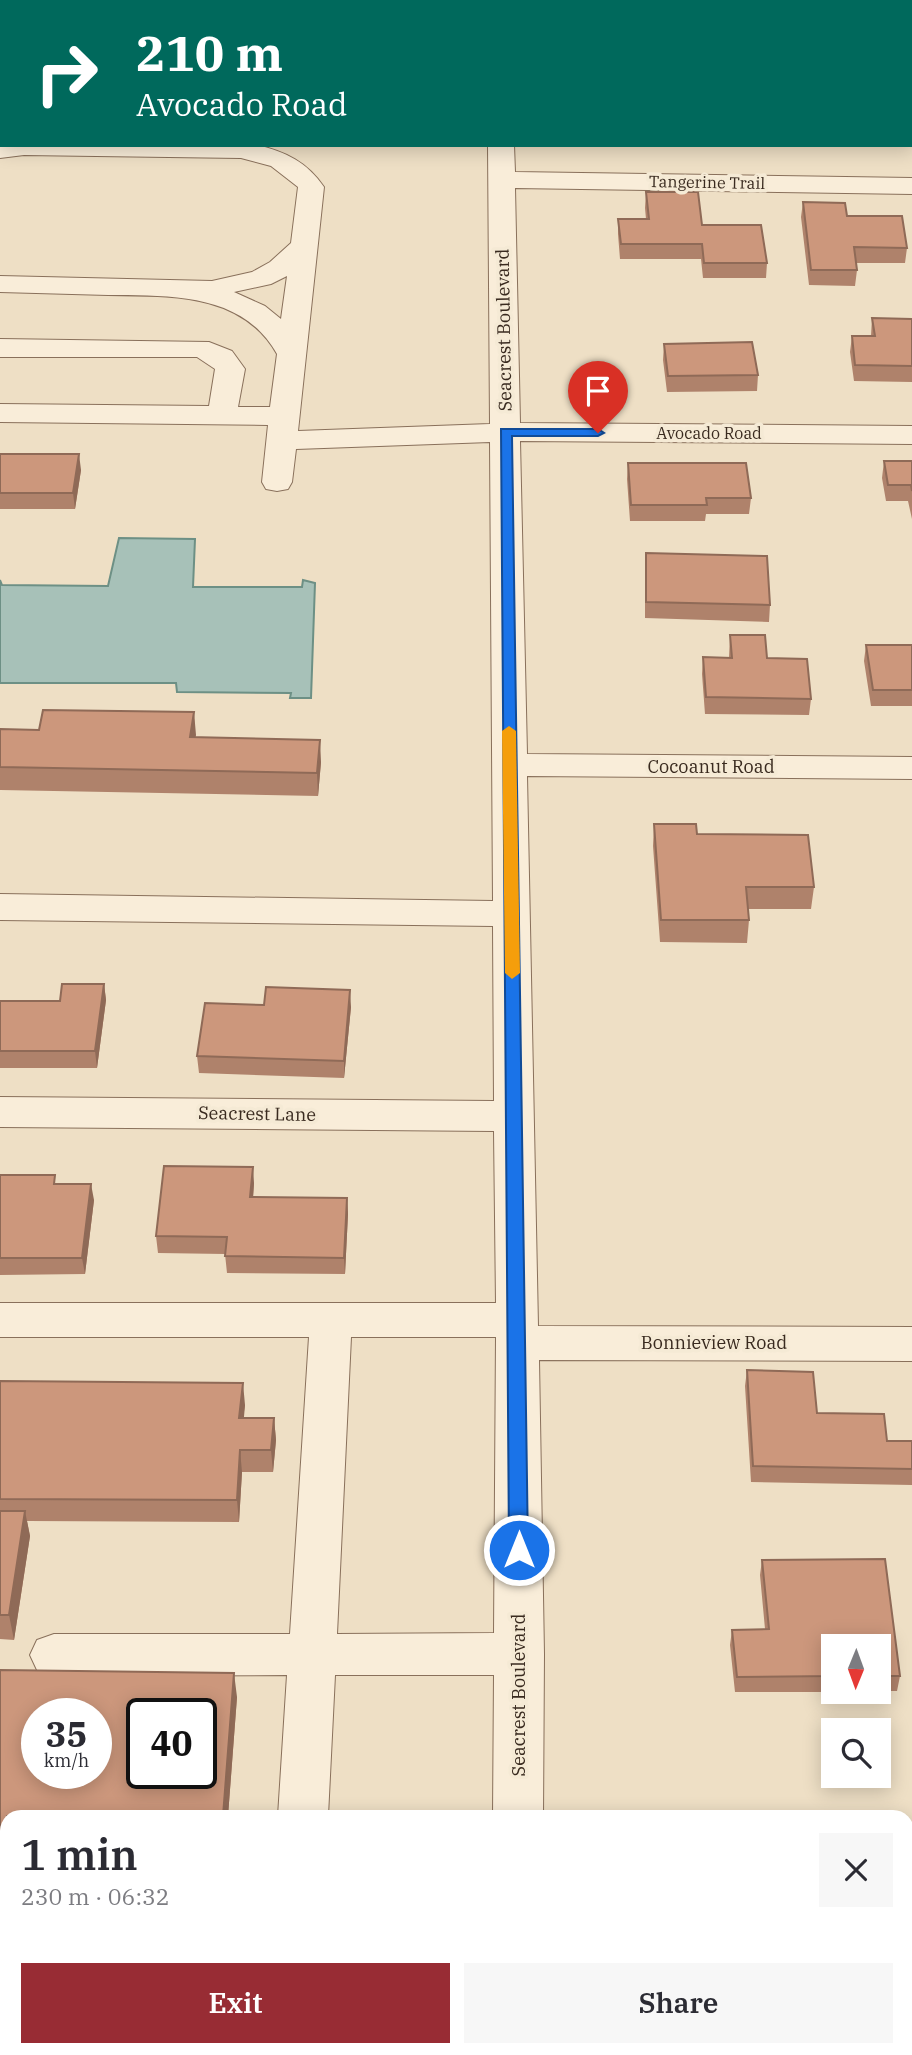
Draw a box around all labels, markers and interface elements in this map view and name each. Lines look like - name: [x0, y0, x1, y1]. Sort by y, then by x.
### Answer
- text: 210 m: [136, 21, 283, 84]
- icon: right: [21, 28, 112, 119]
- text: Avocado Road: [136, 83, 347, 125]
- street label: Tangerine Trail: [649, 171, 766, 193]
- street label: Seacrest Boulevard: [491, 248, 516, 412]
- pin: [568, 361, 628, 433]
- icon: arrive: [579, 372, 617, 410]
- street label: Avocado Road: [656, 423, 762, 443]
- street label: Cocoanut Road: [647, 755, 775, 778]
- street label: Seacrest Lane: [198, 1101, 316, 1126]
- street label: Bonnieview Road: [641, 1331, 787, 1354]
- position arrow: [482, 1513, 556, 1587]
- street label: Seacrest Boulevard: [507, 1614, 530, 1776]
- north arrow: [821, 1634, 891, 1704]
- map controls: [821, 1634, 891, 1788]
- speed limit sign: 40: [126, 1698, 217, 1789]
- text: 35: [45, 1711, 88, 1757]
- button: search: [821, 1718, 891, 1788]
- text: km/h: [44, 1749, 89, 1772]
- text: 1 min: [21, 1827, 138, 1882]
- button: close: [819, 1833, 893, 1907]
- text: 230 m · 06:32: [21, 1881, 170, 1911]
- button: Exit: [21, 1963, 450, 2043]
- button: Share: [464, 1963, 893, 2043]

